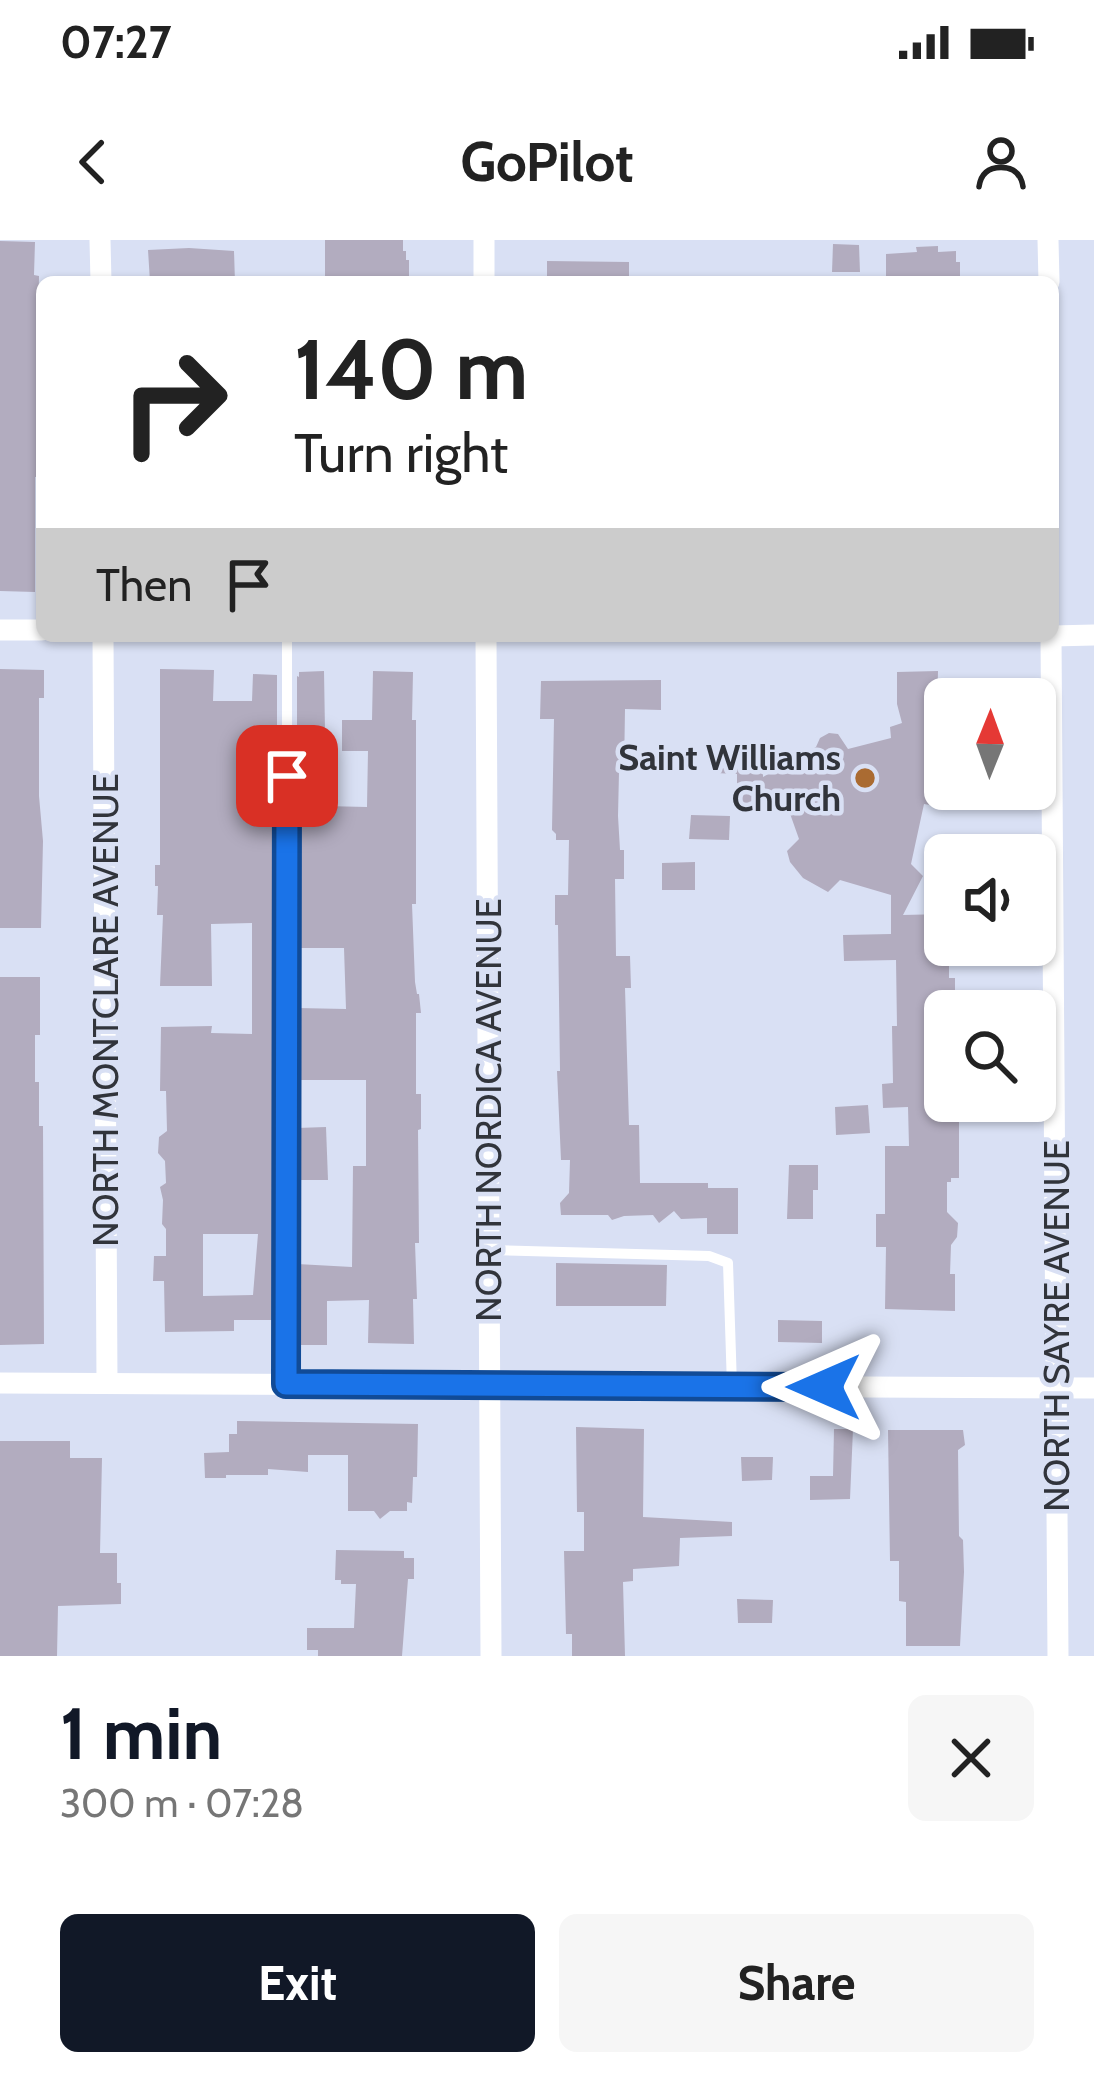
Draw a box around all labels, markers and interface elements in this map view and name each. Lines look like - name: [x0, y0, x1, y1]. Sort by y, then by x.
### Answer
- text: 07:27: [60, 15, 171, 69]
- icon: back: [60, 129, 126, 195]
- text: GoPilot: [460, 129, 634, 195]
- icon: person: [968, 129, 1034, 195]
- text: 140 m: [294, 318, 528, 420]
- icon: right: [96, 324, 252, 480]
- text: Turn right: [294, 420, 508, 486]
- icon: arrive: [216, 552, 282, 618]
- text: Then: [96, 558, 192, 612]
- north arrow: [924, 678, 1056, 810]
- map controls: [924, 678, 1056, 1122]
- pin: [236, 725, 338, 827]
- place label: Saint Williams Church: [618, 735, 841, 820]
- icon: arrive: [254, 743, 320, 809]
- marker: Saint Williams Church: [852, 765, 878, 791]
- street label: NORTH MONTCLARE AVENUE: [83, 773, 127, 1247]
- button: sound: [924, 834, 1056, 966]
- street label: NORTH NORDICA AVENUE: [466, 898, 510, 1322]
- button: search: [924, 990, 1056, 1122]
- street label: NORTH SAYRE AVENUE: [1034, 1140, 1078, 1512]
- position arrow: [761, 1324, 887, 1450]
- text: 1 min: [60, 1690, 222, 1777]
- button: close: [908, 1695, 1034, 1821]
- text: 300 m · 07:28: [60, 1779, 304, 1827]
- button: Exit: [60, 1914, 535, 2052]
- button: Share: [559, 1914, 1034, 2052]

